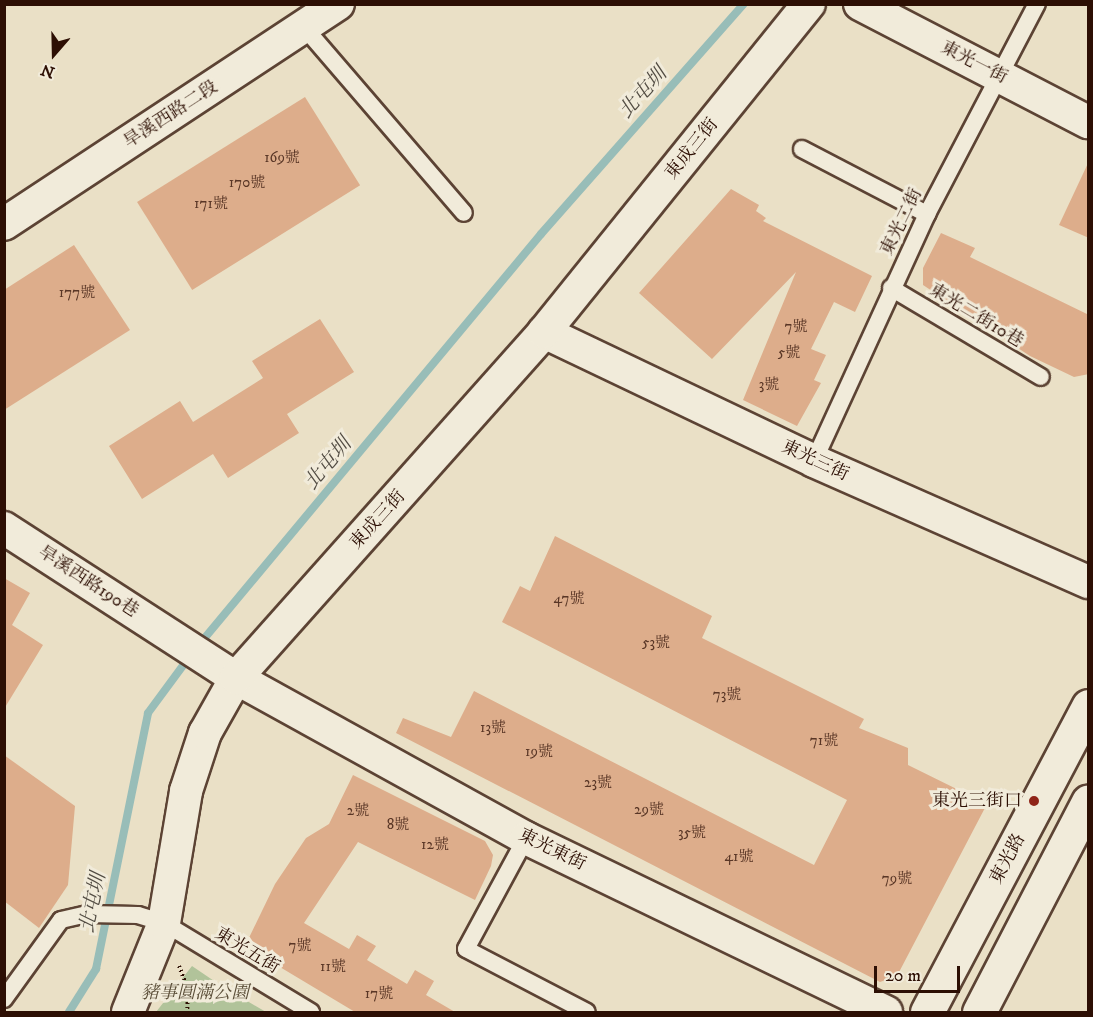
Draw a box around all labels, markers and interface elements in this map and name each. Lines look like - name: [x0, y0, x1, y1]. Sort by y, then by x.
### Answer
- north arrow: [24, 24, 84, 84]
- street label: 東光一街: [937, 37, 1011, 89]
- text: N: [38, 59, 57, 83]
- water label: 北屯圳: [614, 63, 672, 123]
- street label: 旱溪西路二段: [120, 77, 222, 153]
- street label: 東成三街: [661, 114, 723, 184]
- house number: 169號: [264, 149, 300, 167]
- house number: 170號: [229, 174, 265, 192]
- street label: 東光二街: [877, 185, 927, 259]
- house number: 171號: [194, 195, 228, 213]
- street label: 東光二街10巷: [925, 279, 1027, 353]
- house number: 177號: [59, 284, 95, 302]
- house number: 7號: [785, 318, 807, 336]
- house number: 5號: [778, 344, 800, 362]
- house number: 3號: [759, 376, 779, 394]
- water label: 北屯圳: [300, 433, 356, 495]
- street label: 東光三街: [778, 436, 852, 486]
- street label: 東成三街: [346, 486, 410, 554]
- street label: 旱溪西路190巷: [34, 542, 142, 622]
- house number: 47號: [553, 590, 585, 608]
- house number: 53號: [642, 634, 670, 652]
- house number: 73號: [713, 686, 741, 704]
- house number: 13號: [480, 719, 506, 737]
- house number: 71號: [810, 732, 838, 750]
- house number: 19號: [525, 743, 553, 761]
- house number: 23號: [584, 774, 612, 792]
- place label: 東光三街口: [932, 790, 1022, 812]
- marker: 東光三街口: [1027, 794, 1041, 808]
- house number: 29號: [634, 801, 664, 819]
- house number: 2號: [347, 802, 369, 820]
- house number: 8號: [387, 816, 409, 834]
- house number: 35號: [678, 824, 706, 842]
- street label: 東光東街: [515, 825, 589, 875]
- street label: 東光路: [986, 830, 1030, 888]
- house number: 12號: [421, 836, 449, 854]
- house number: 41號: [724, 848, 754, 866]
- house number: 79號: [882, 870, 912, 888]
- water label: 北屯圳: [75, 871, 111, 935]
- street label: 東光五街: [211, 923, 283, 979]
- house number: 7號: [289, 937, 311, 955]
- scale bar: [877, 954, 962, 992]
- house number: 11號: [320, 958, 346, 976]
- text: 20 m: [885, 965, 921, 987]
- park label: 豬事圓滿公園: [141, 982, 249, 1004]
- house number: 17號: [365, 985, 393, 1003]

